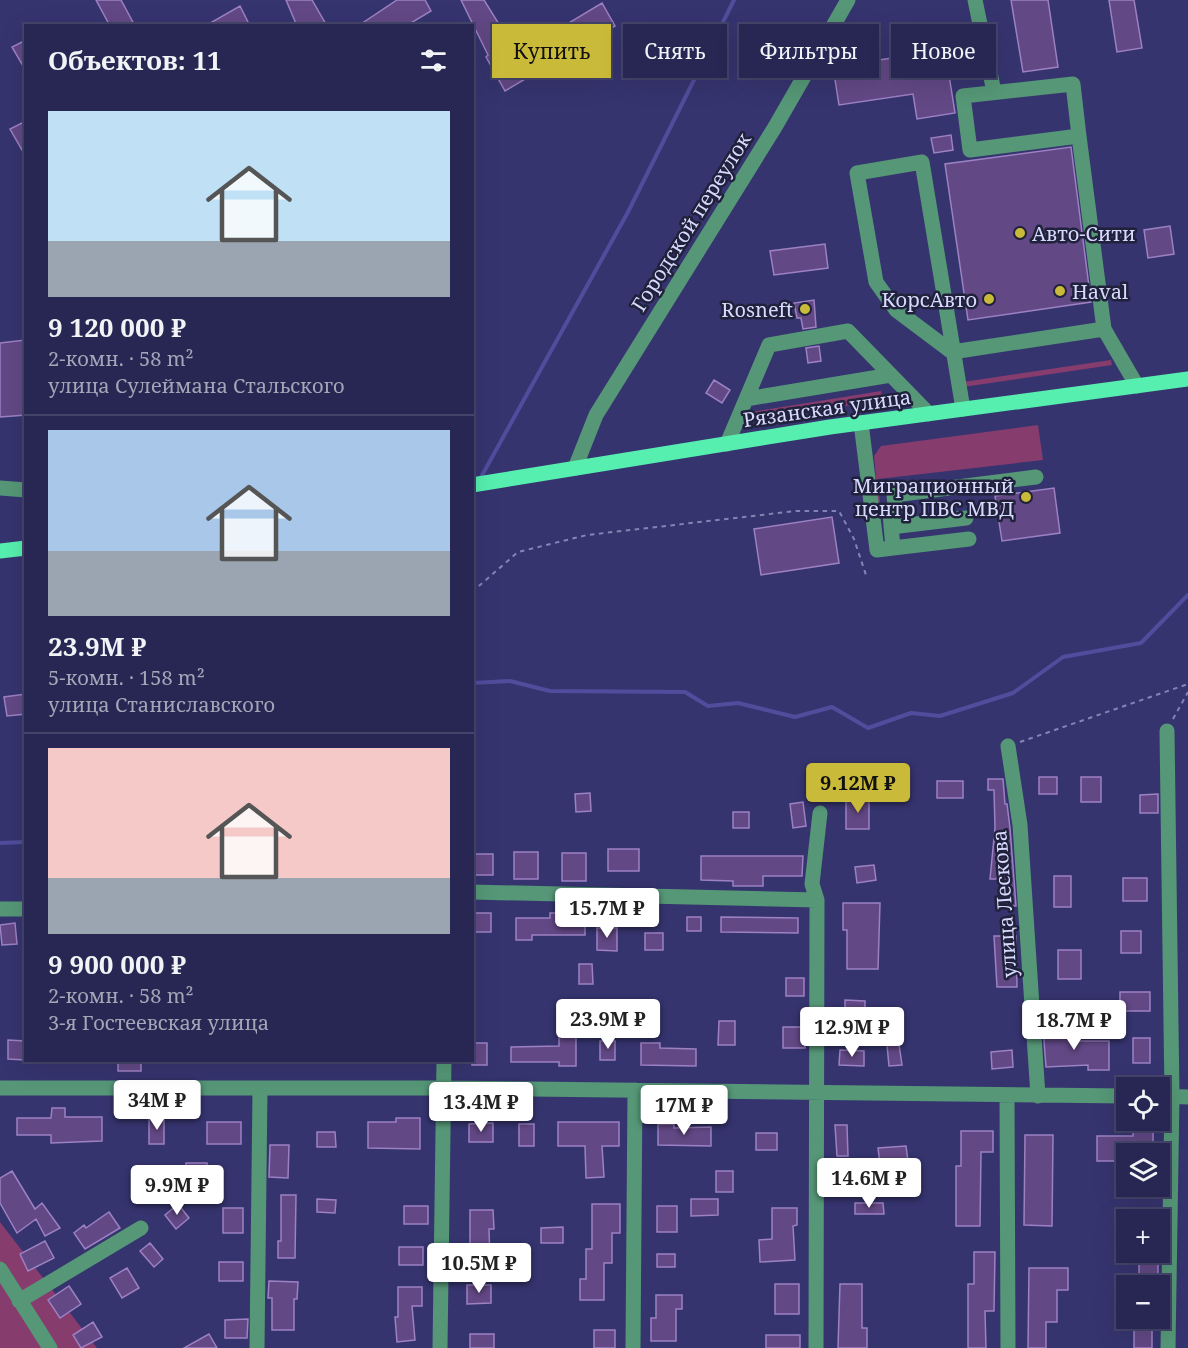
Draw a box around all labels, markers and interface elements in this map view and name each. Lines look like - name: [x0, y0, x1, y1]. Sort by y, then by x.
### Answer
- chip: Купить: [492, 24, 611, 78]
- chip: Снять: [623, 24, 727, 78]
- chip: Фильтры: [739, 24, 879, 78]
- chip: Новое: [891, 24, 996, 78]
- text: Объектов: 11: [48, 42, 222, 78]
- icon: filters: [417, 44, 450, 77]
- street label: Городской переулок: [625, 127, 757, 316]
- icon: home: [195, 150, 303, 258]
- place label: Авто-Сити: [1032, 220, 1135, 247]
- marker: Авто-Сити: [1013, 226, 1027, 240]
- place label: Haval: [1072, 278, 1128, 305]
- marker: Haval: [1053, 284, 1067, 298]
- place label: КорсАвто: [881, 286, 977, 313]
- marker: КорсАвто: [982, 292, 996, 306]
- place label: Rosneft: [721, 296, 793, 323]
- marker: Rosneft: [798, 302, 812, 316]
- text: 9 120 000 ₽: [48, 309, 186, 345]
- text: 2-комн. · 58 m²: [48, 345, 194, 372]
- text: улица Сулеймана Стальского: [48, 372, 345, 399]
- street label: Рязанская улица: [741, 383, 913, 433]
- icon: home: [195, 469, 303, 577]
- place label: Миграционный центр ПВС МВД: [853, 472, 1014, 522]
- marker: Миграционный центр ПВС МВД: [1019, 490, 1033, 504]
- text: 23.9M ₽: [48, 628, 147, 664]
- text: 5-комн. · 158 m²: [48, 664, 205, 691]
- text: улица Станиславского: [48, 691, 275, 718]
- pin: 9.12M ₽: [803, 763, 913, 814]
- text: 9.12M ₽: [820, 769, 896, 796]
- icon: home: [195, 787, 303, 895]
- street label: улица Лескова: [985, 829, 1023, 979]
- pin: 15.7M ₽: [552, 888, 662, 939]
- text: 15.7M ₽: [569, 894, 645, 921]
- text: 9 900 000 ₽: [48, 946, 186, 982]
- text: 2-комн. · 58 m²: [48, 982, 194, 1009]
- pin: 23.9M ₽: [553, 999, 663, 1050]
- pin: 18.7M ₽: [1019, 1000, 1129, 1051]
- text: 23.9M ₽: [570, 1005, 646, 1032]
- text: 18.7M ₽: [1036, 1006, 1112, 1033]
- pin: 12.9M ₽: [797, 1007, 907, 1058]
- text: 3-я Гостеевская улица: [48, 1009, 269, 1036]
- text: 12.9M ₽: [814, 1013, 890, 1040]
- map controls: [1116, 1077, 1170, 1329]
- button: locate: [1116, 1077, 1170, 1131]
- pin: 34M ₽: [115, 1080, 199, 1131]
- pin: 13.4M ₽: [426, 1082, 536, 1133]
- pin: 17M ₽: [642, 1085, 726, 1136]
- text: 34M ₽: [128, 1086, 186, 1113]
- text: 13.4M ₽: [443, 1088, 519, 1115]
- text: 17M ₽: [655, 1091, 713, 1118]
- button: layers: [1116, 1143, 1170, 1197]
- pin: 14.6M ₽: [814, 1158, 924, 1209]
- text: 14.6M ₽: [831, 1164, 907, 1191]
- pin: 9.9M ₽: [128, 1165, 226, 1216]
- text: 9.9M ₽: [145, 1171, 209, 1198]
- button: +: [1116, 1209, 1170, 1263]
- pin: 10.5M ₽: [424, 1243, 534, 1294]
- text: 10.5M ₽: [441, 1249, 517, 1276]
- button: −: [1116, 1275, 1170, 1329]

